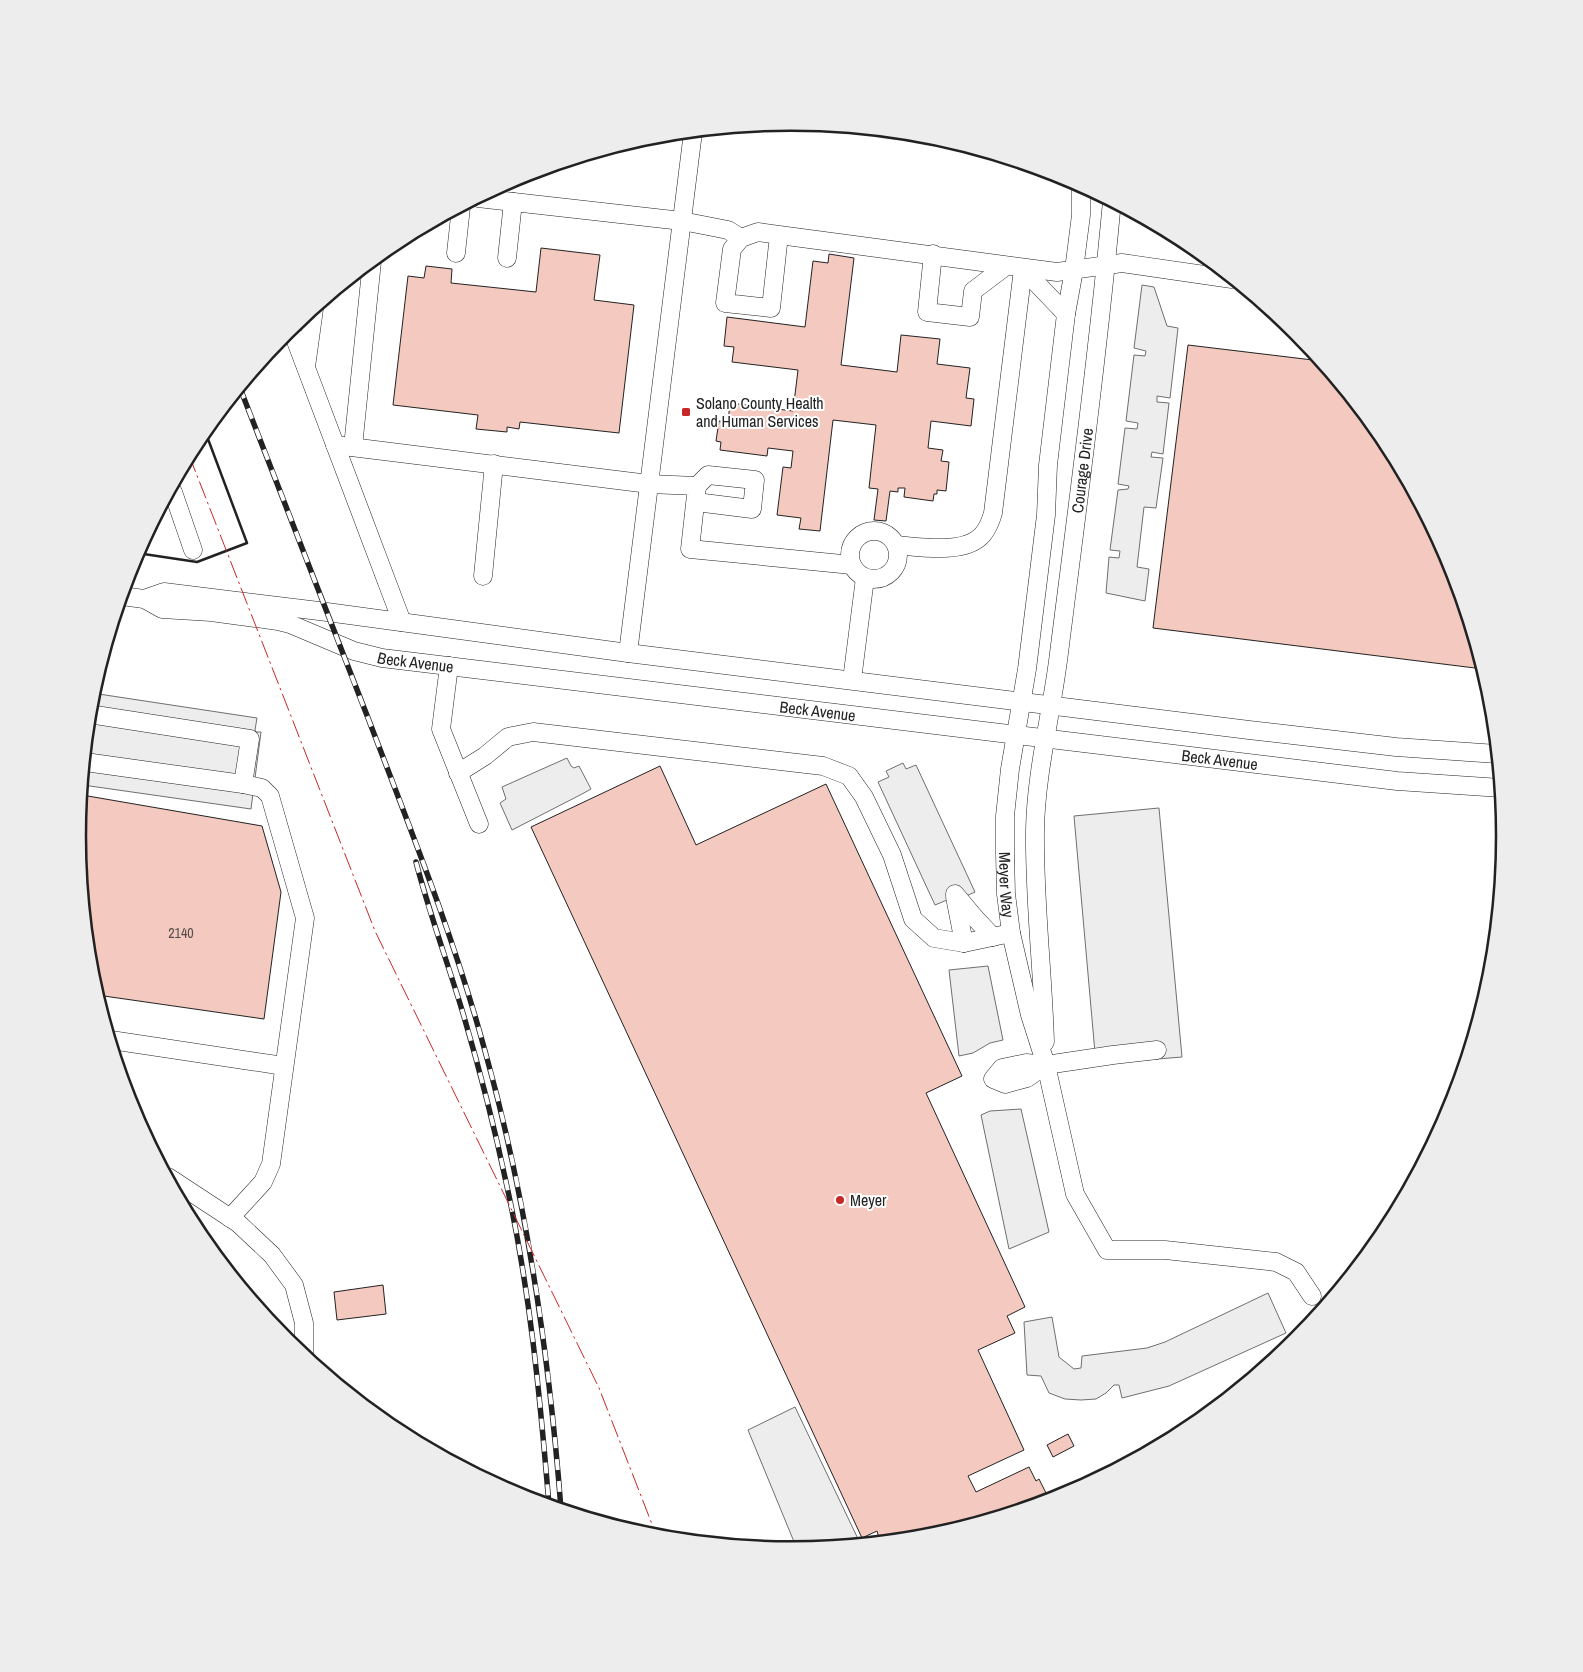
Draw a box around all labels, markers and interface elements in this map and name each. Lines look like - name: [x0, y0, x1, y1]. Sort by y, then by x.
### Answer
- place label: Solano County Health and Human Services: [696, 392, 824, 432]
- marker: Solano County Health and Human Services: [680, 406, 692, 418]
- street label: Courage Drive: [1066, 427, 1098, 514]
- street label: Beck Avenue: [375, 646, 455, 678]
- street label: Beck Avenue: [778, 695, 857, 726]
- street label: Beck Avenue: [1180, 744, 1259, 775]
- street label: Meyer Way: [994, 852, 1020, 919]
- house number: 2140: [168, 924, 194, 942]
- place label: Meyer: [850, 1189, 887, 1211]
- marker: Meyer: [834, 1194, 846, 1206]

